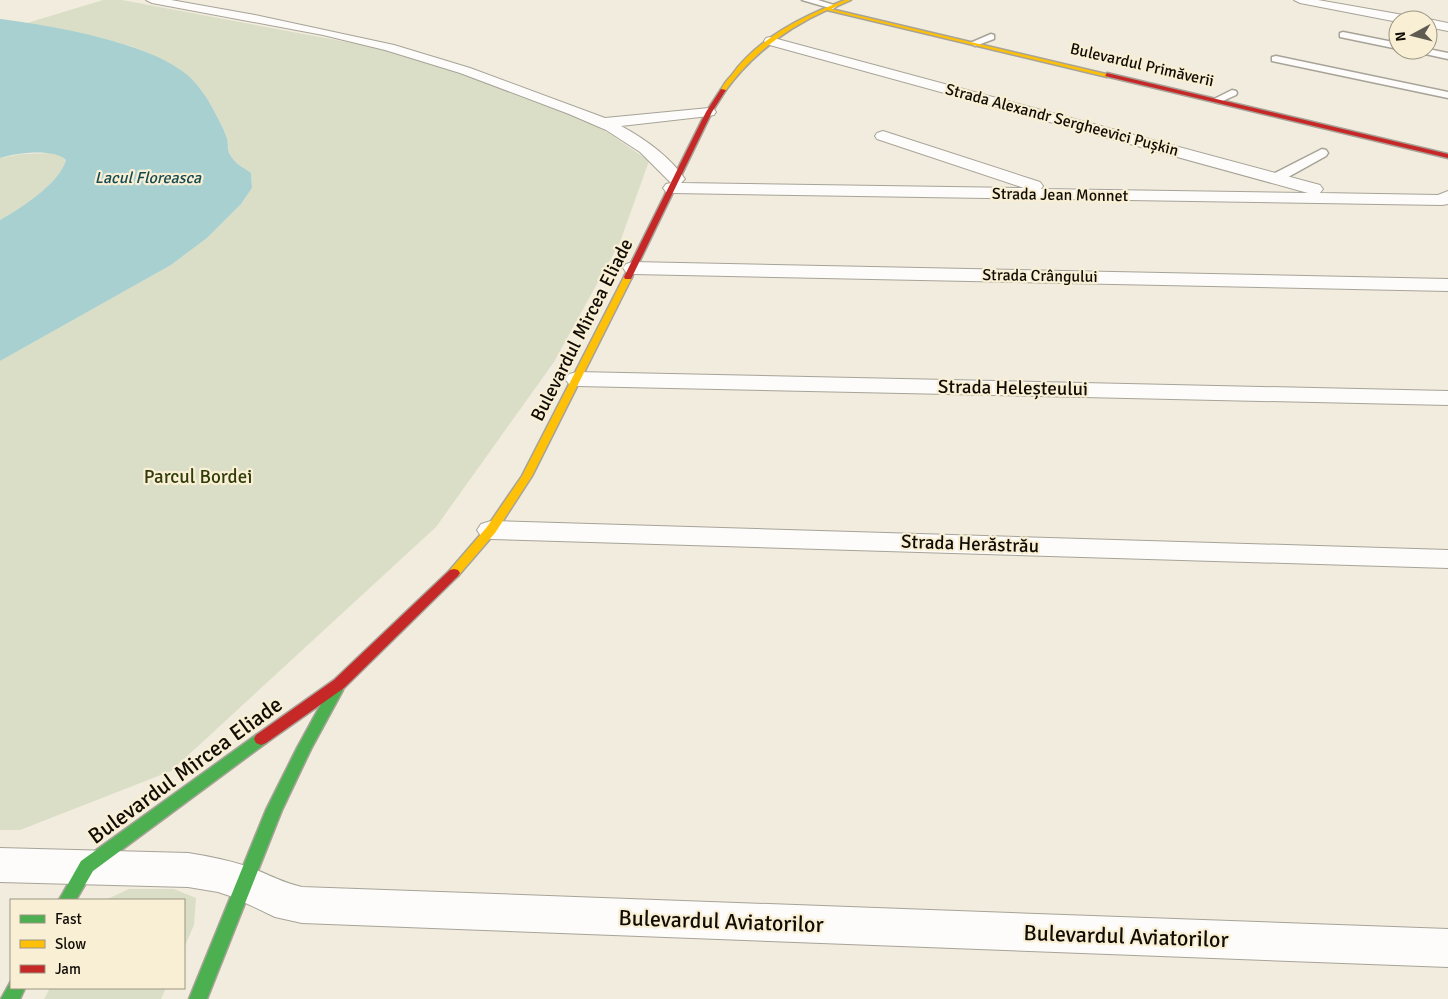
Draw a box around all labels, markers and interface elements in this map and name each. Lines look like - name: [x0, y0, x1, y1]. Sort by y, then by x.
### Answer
- north arrow: [1388, 10, 1438, 60]
- text: N: [1392, 31, 1410, 42]
- street label: Bulevardul Primăverii: [1068, 39, 1216, 91]
- street label: Strada Alexandr Sergheevici Pușkin: [943, 79, 1181, 161]
- water label: Lacul Floreasca: [95, 168, 202, 188]
- street label: Strada Jean Monnet: [992, 184, 1129, 206]
- street label: Bulevardul Mircea Eliade: [526, 235, 638, 425]
- street label: Strada Crângului: [982, 265, 1098, 287]
- street label: Strada Heleșteului: [938, 375, 1088, 401]
- park label: Parcul Bordei: [144, 465, 252, 489]
- street label: Strada Herăstrău: [901, 530, 1039, 558]
- street label: Bulevardul Mircea Eliade: [83, 690, 287, 850]
- legend: [10, 899, 185, 989]
- street label: Bulevardul Aviatorilor: [618, 904, 824, 938]
- text: Fast: [55, 910, 82, 928]
- street label: Bulevardul Aviatorilor: [1023, 919, 1229, 953]
- text: Slow: [55, 935, 86, 953]
- text: Jam: [55, 960, 81, 978]

